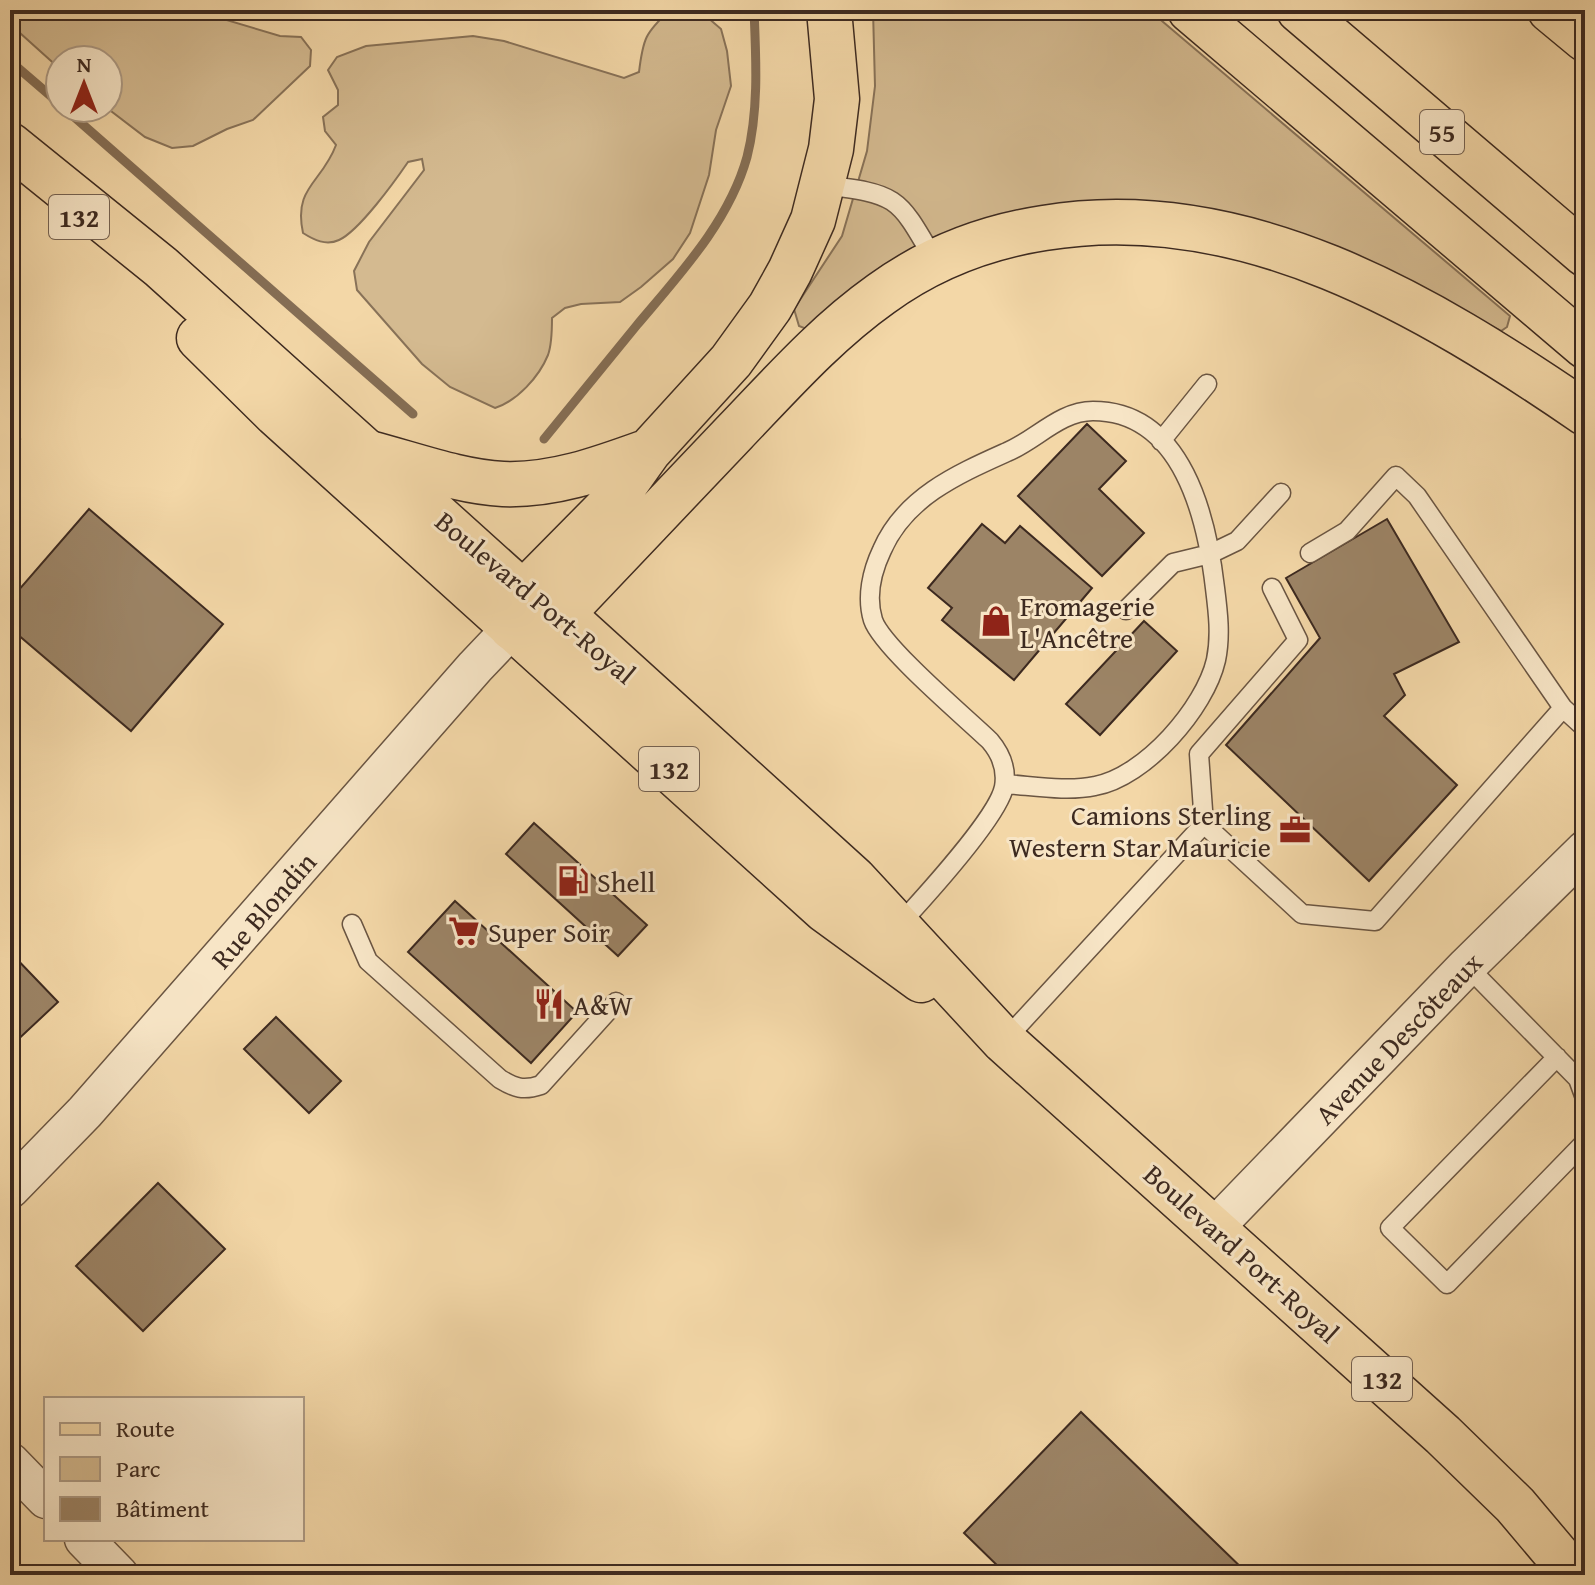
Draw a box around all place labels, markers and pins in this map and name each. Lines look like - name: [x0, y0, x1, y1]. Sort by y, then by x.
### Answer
- place label: Fromagerie L'Ancêtre: [1020, 585, 1155, 658]
- shop icon: Fromagerie L'Ancêtre: [979, 604, 1013, 638]
- place label: Camions Sterling Western Star Mauricie: [1009, 794, 1271, 867]
- office icon: Camions Sterling Western Star Mauricie: [1278, 813, 1312, 847]
- place label: Shell: [597, 861, 655, 902]
- fuel station icon: Shell: [556, 864, 590, 898]
- place label: Super Soir: [488, 911, 611, 952]
- supermarket icon: Super Soir: [447, 914, 481, 948]
- place label: A&W: [573, 984, 633, 1025]
- restaurant icon: A&W: [532, 987, 566, 1021]

